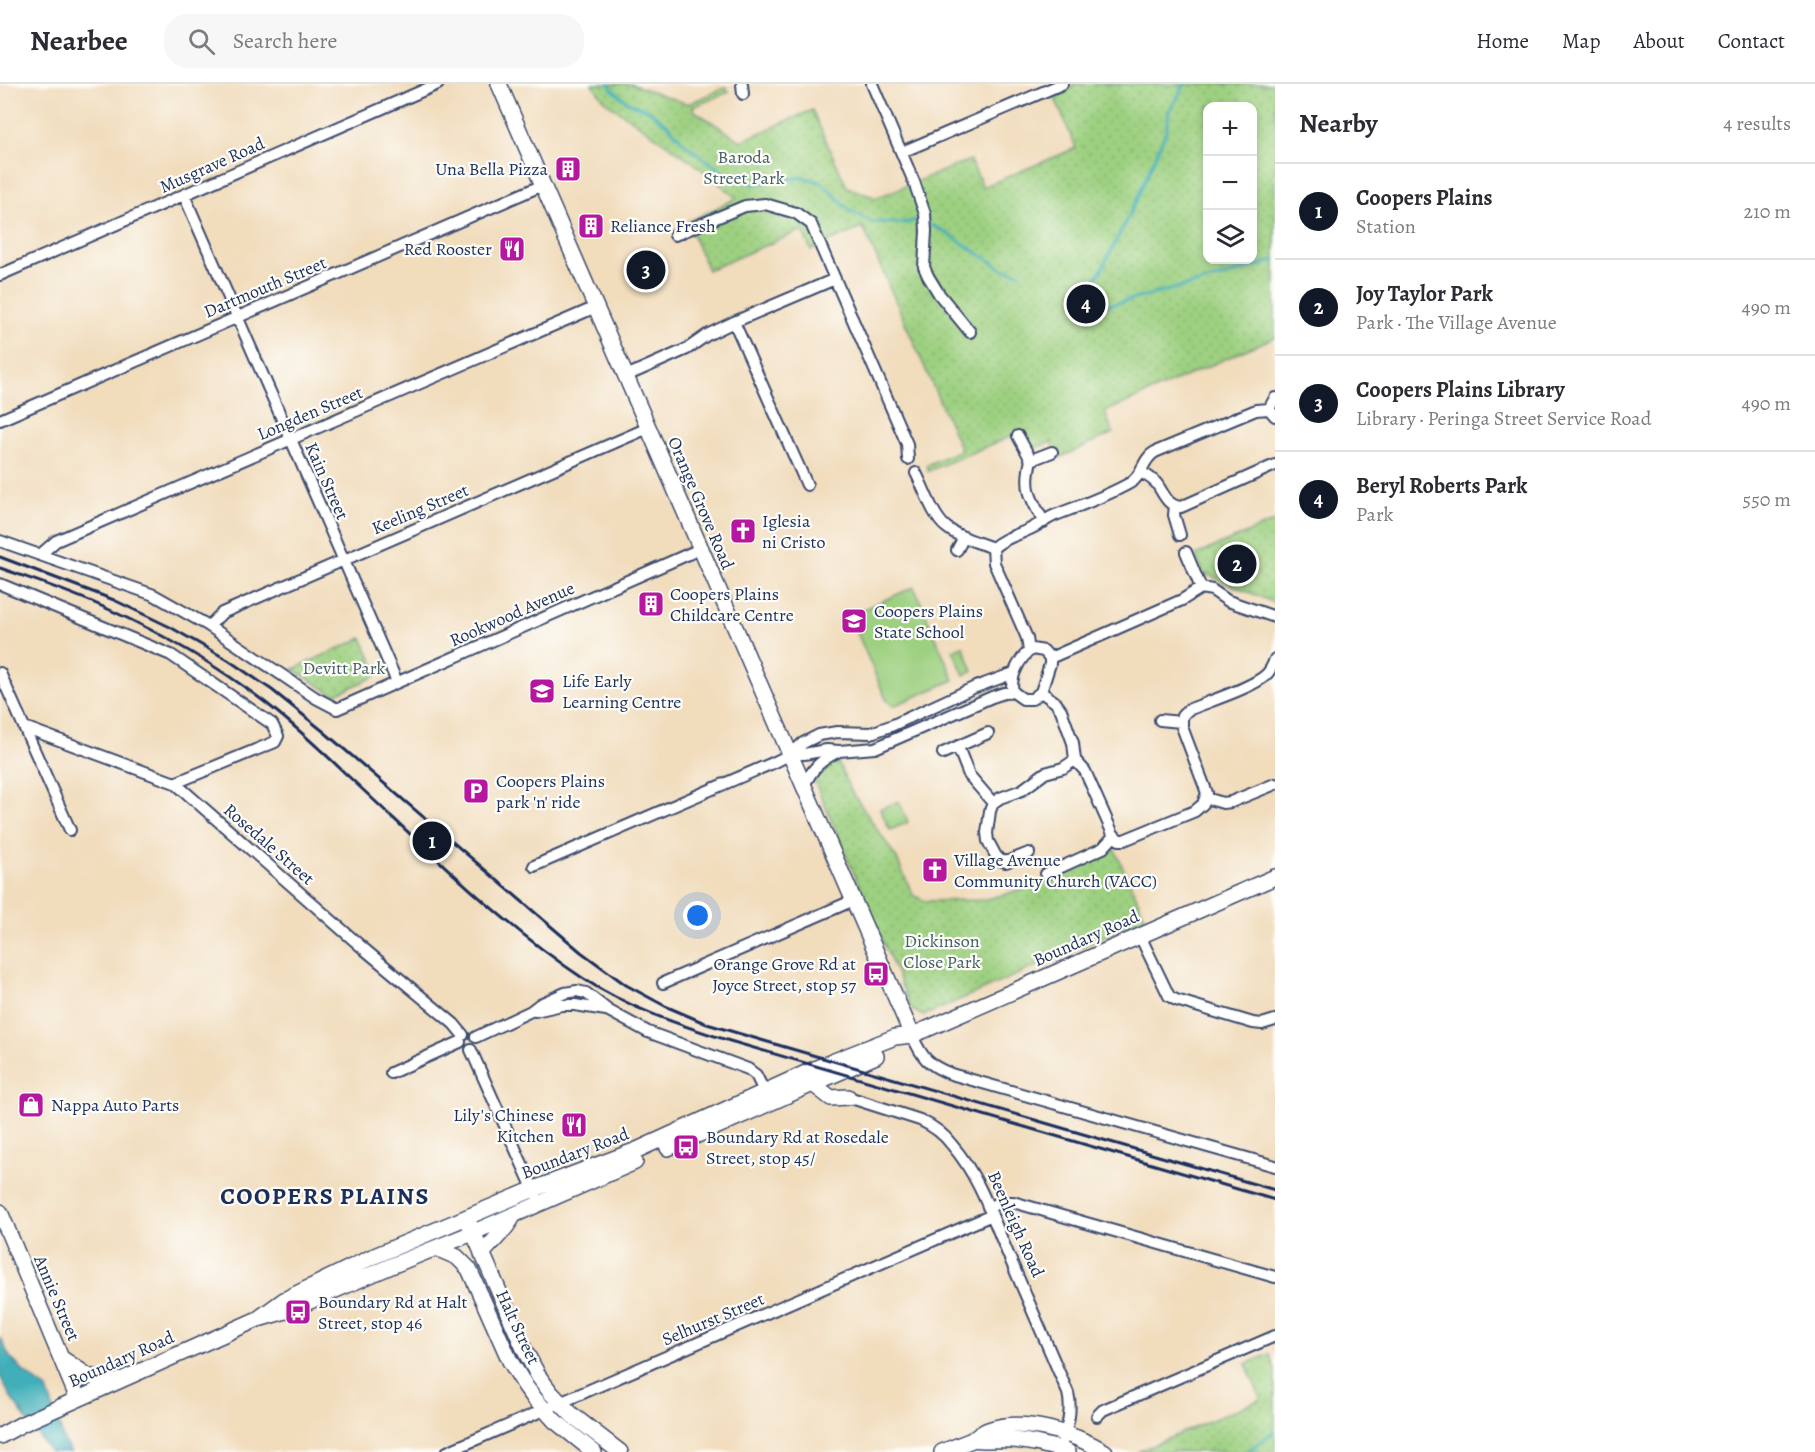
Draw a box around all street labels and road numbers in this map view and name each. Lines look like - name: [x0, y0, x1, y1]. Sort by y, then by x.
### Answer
- street label: Musgrave Road: [156, 131, 269, 199]
- street label: Dartmouth Street: [200, 250, 330, 324]
- street label: Longden Street: [254, 380, 366, 446]
- street label: Orange Grove Road: [662, 433, 740, 573]
- street label: Kain Street: [299, 439, 355, 524]
- street label: Keeling Street: [368, 478, 472, 540]
- street label: Rookwood Avenue: [446, 576, 578, 652]
- street label: Rosedale Street: [218, 798, 320, 890]
- street label: Boundary Road: [1029, 904, 1143, 972]
- street label: Boundary Road: [518, 1121, 633, 1185]
- street label: Beenleigh Road: [982, 1167, 1050, 1281]
- street label: Annie Street: [28, 1251, 86, 1345]
- street label: Halt Street: [490, 1286, 546, 1368]
- street label: Selhurst Street: [658, 1287, 768, 1351]
- street label: Boundary Road: [64, 1325, 178, 1393]

